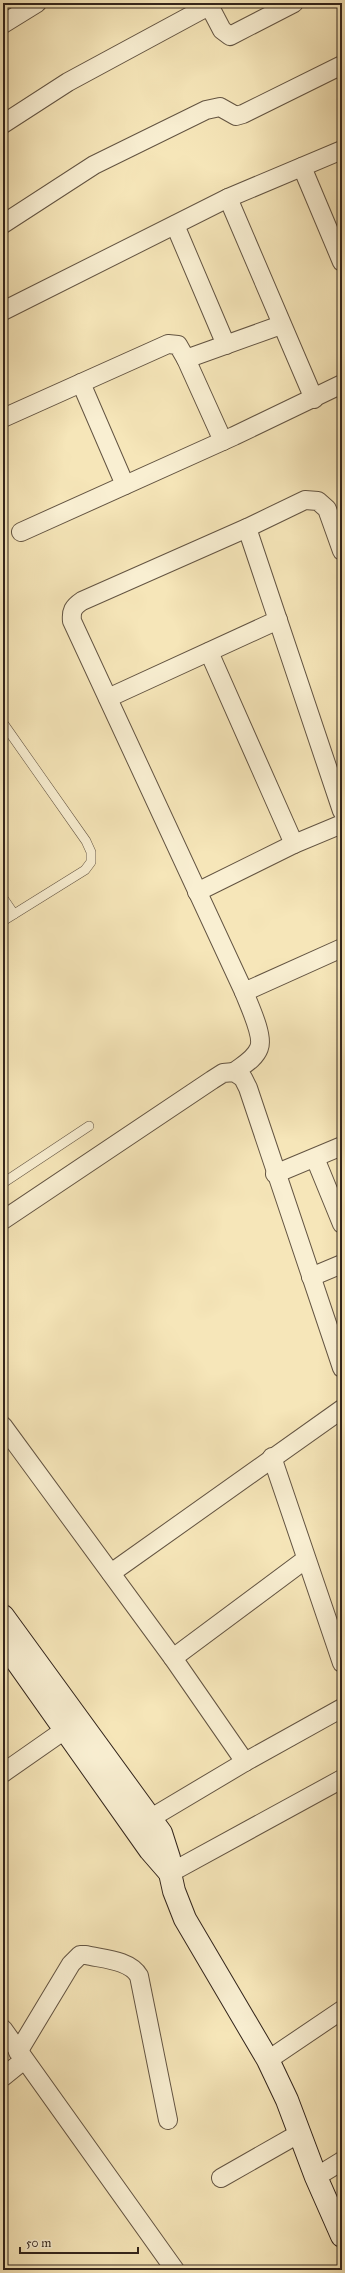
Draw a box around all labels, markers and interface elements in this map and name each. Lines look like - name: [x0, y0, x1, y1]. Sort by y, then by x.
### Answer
- scale bar: [20, 2229, 138, 2255]
- text: 50 m: [26, 2236, 51, 2250]

